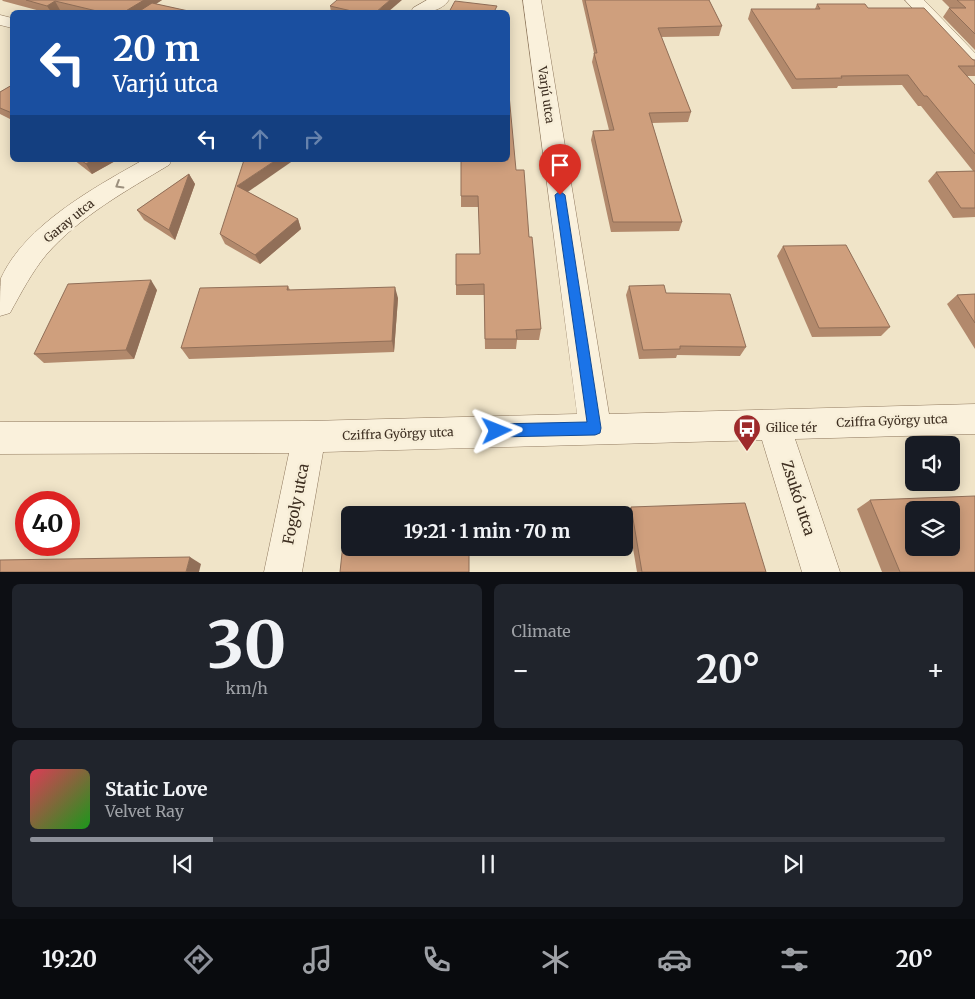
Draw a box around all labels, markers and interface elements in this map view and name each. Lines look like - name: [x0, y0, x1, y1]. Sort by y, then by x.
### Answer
- text: 20 m: [113, 27, 200, 71]
- icon: left: [30, 30, 95, 95]
- street label: Varjú utca: [535, 64, 558, 125]
- text: Varjú utca: [113, 70, 218, 98]
- icon: left: [193, 125, 221, 153]
- icon: ahead: [246, 125, 274, 153]
- icon: right: [299, 125, 327, 153]
- pin: [539, 144, 581, 195]
- icon: arrive: [546, 151, 574, 179]
- one-way arrow: [116, 178, 125, 188]
- street label: Garay utca: [40, 195, 97, 246]
- position arrow: [470, 404, 522, 456]
- street label: Cziffra György utca: [836, 411, 948, 430]
- bus stop icon: Gilice tér: [732, 413, 762, 452]
- place label: Gilice tér: [766, 420, 818, 435]
- street label: Cziffra György utca: [342, 424, 454, 443]
- map controls: [905, 436, 960, 556]
- button: sound: [905, 436, 960, 491]
- street label: Zsukó utca: [777, 458, 820, 538]
- street label: Fogoly utca: [278, 462, 313, 546]
- speed limit sign: 40: [15, 491, 80, 556]
- button: layers: [905, 501, 960, 556]
- text: 19:21 · 1 min · 70 m: [404, 519, 570, 543]
- text: 30: [207, 604, 287, 686]
- text: Climate: [512, 621, 571, 641]
- text: 20°: [696, 646, 760, 693]
- text: −: [512, 652, 530, 688]
- text: +: [926, 652, 945, 688]
- text: km/h: [226, 678, 268, 698]
- text: Static Love: [105, 777, 208, 801]
- text: Velvet Ray: [105, 801, 184, 821]
- icon: previous: [169, 850, 197, 878]
- icon: pause: [474, 850, 502, 878]
- icon: next: [779, 850, 807, 878]
- icon: directions: [181, 942, 216, 977]
- icon: music: [300, 942, 335, 977]
- icon: phone: [419, 942, 454, 977]
- icon: climate: [538, 942, 573, 977]
- icon: car: [657, 942, 692, 977]
- icon: filters: [777, 942, 812, 977]
- text: 19:20: [42, 945, 97, 973]
- text: 20°: [896, 945, 933, 973]

